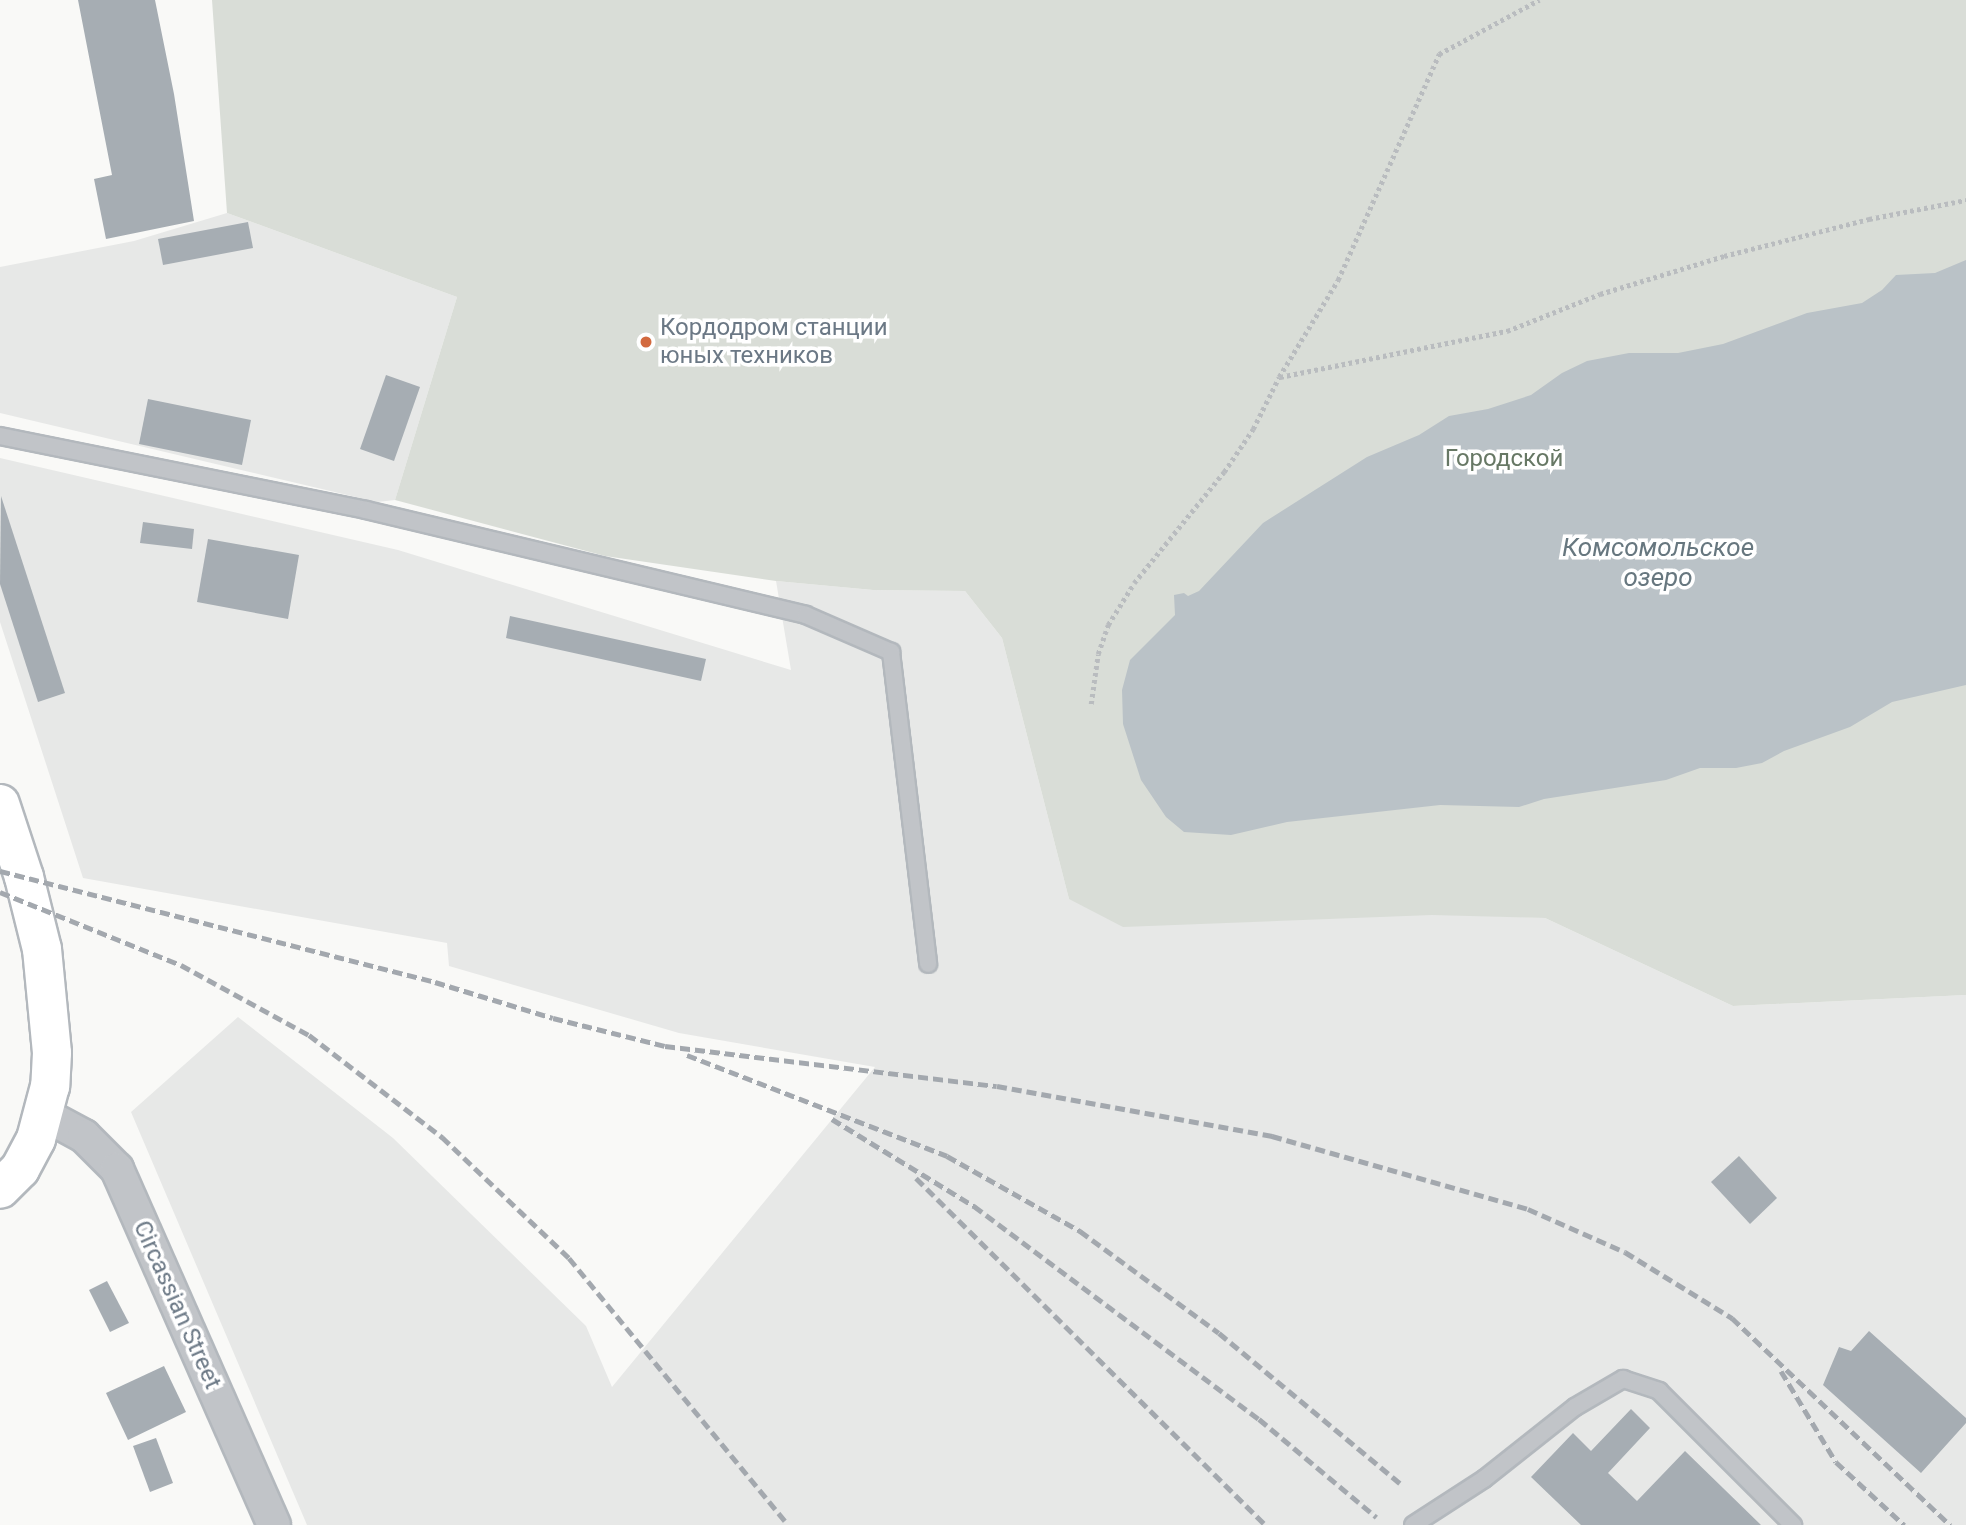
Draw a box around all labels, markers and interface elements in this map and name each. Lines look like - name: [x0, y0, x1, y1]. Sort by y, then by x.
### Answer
- place label: Кордодром станции юных техников: [660, 314, 888, 370]
- marker: Кордодром станции юных техников: [638, 334, 654, 350]
- park label: Городской: [1445, 445, 1563, 473]
- water label: Комсомольское озеро: [1562, 532, 1754, 594]
- street label: Circassian Street: [127, 1216, 227, 1394]

